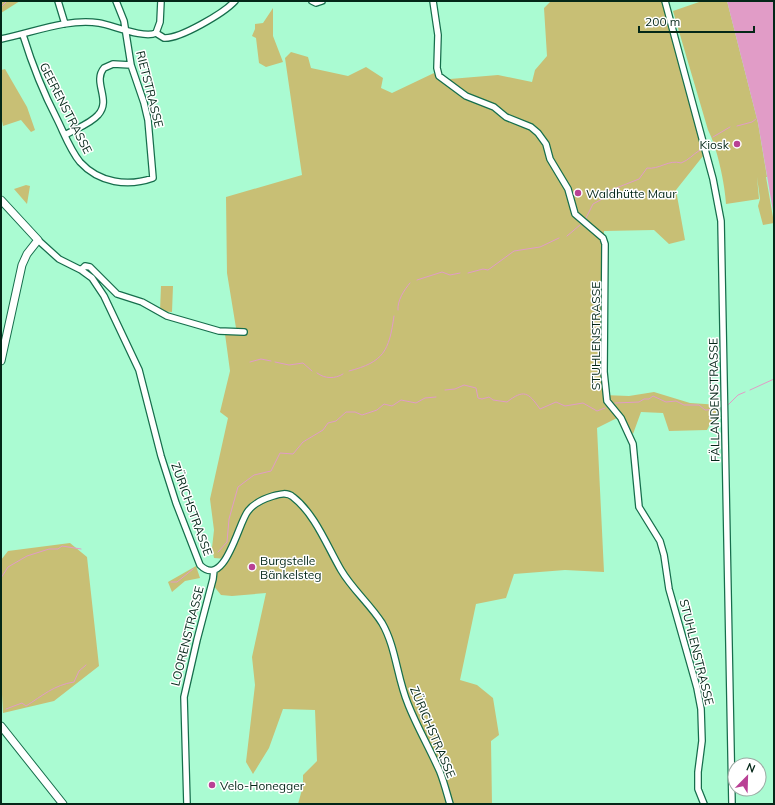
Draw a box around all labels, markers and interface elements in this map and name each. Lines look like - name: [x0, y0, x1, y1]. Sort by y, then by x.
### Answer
- scale bar: [639, 8, 754, 34]
- text: 200 m: [645, 14, 680, 29]
- street label: RIETSTRASSE: [133, 49, 167, 129]
- street label: GEERENSTRASSE: [36, 60, 96, 156]
- place label: Kiosk: [700, 137, 730, 152]
- marker: Kiosk: [732, 139, 742, 149]
- place label: Waldhütte Maur: [586, 186, 677, 201]
- marker: Waldhütte Maur: [573, 188, 583, 198]
- street label: STUHLENSTRASSE: [588, 282, 603, 390]
- street label: FÄLLANDENSTRASSE: [705, 338, 723, 462]
- street label: ZÜRICHSTRASSE: [168, 460, 216, 558]
- place label: Burgstelle Bänkelsteg: [260, 553, 322, 582]
- marker: Burgstelle Bänkelsteg: [247, 562, 257, 572]
- street label: LOORENSTRASSE: [167, 584, 207, 688]
- street label: STUHLENSTRASSE: [677, 598, 717, 706]
- street label: ZÜRICHSTRASSE: [407, 684, 459, 780]
- north arrow: [727, 757, 767, 797]
- text: N: [744, 760, 757, 776]
- place label: Velo-Honegger: [220, 778, 305, 793]
- marker: Velo-Honegger: [207, 780, 217, 790]

